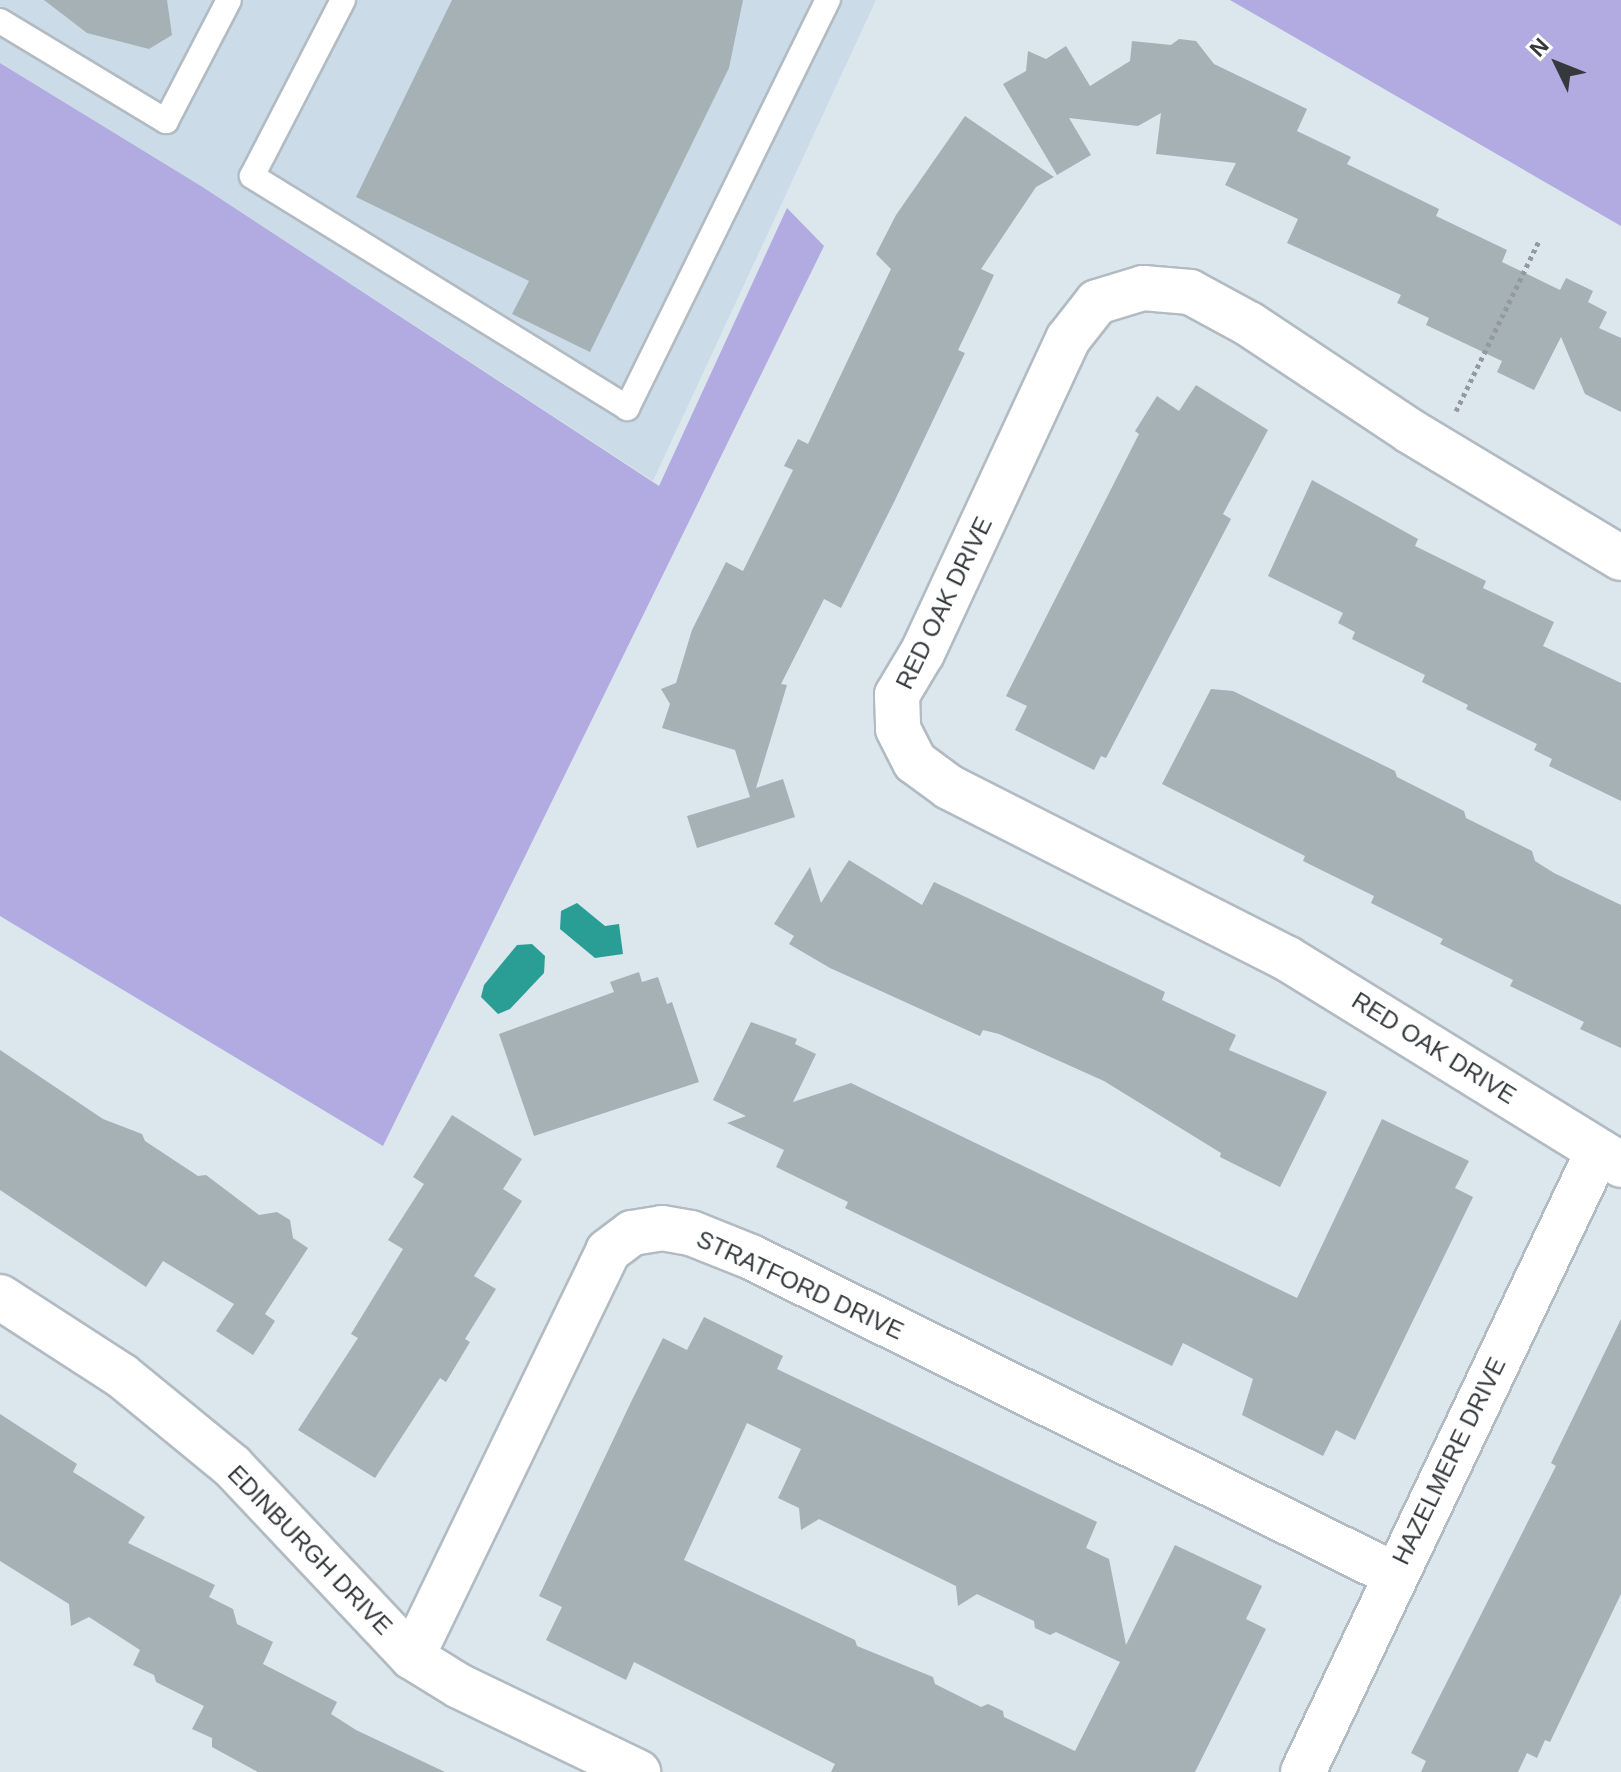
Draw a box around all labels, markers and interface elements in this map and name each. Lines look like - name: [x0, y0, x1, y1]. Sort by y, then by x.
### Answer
- north arrow: [1517, 24, 1597, 104]
- text: N: [1525, 33, 1554, 62]
- street label: RED OAK DRIVE: [890, 512, 998, 694]
- street label: RED OAK DRIVE: [1347, 986, 1521, 1110]
- street label: STRATFORD DRIVE: [692, 1224, 908, 1346]
- street label: HAZELMERE DRIVE: [1386, 1353, 1512, 1569]
- street label: EDINBURGH DRIVE: [222, 1459, 398, 1641]

